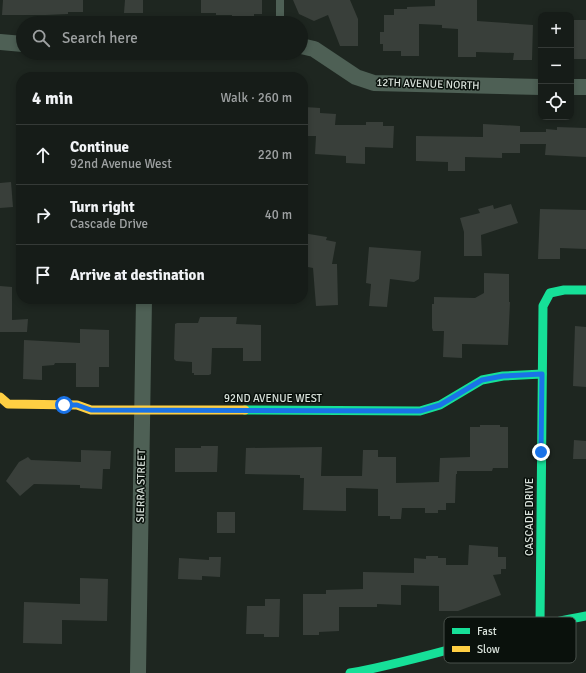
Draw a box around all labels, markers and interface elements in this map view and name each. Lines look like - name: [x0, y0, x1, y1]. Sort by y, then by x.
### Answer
- map controls: [538, 12, 574, 120]
- button: +: [538, 12, 574, 48]
- search box: [16, 16, 308, 60]
- icon: search: [30, 27, 52, 49]
- text: Search here: [62, 29, 138, 47]
- button: −: [538, 48, 574, 84]
- street label: 12TH AVENUE NORTH: [376, 76, 480, 92]
- button: locate: [538, 84, 574, 120]
- text: 4 min: [32, 88, 73, 109]
- text: Walk · 260 m: [221, 90, 292, 106]
- text: Continue: [70, 138, 129, 156]
- icon: ahead: [32, 144, 54, 166]
- text: 220 m: [258, 147, 292, 163]
- text: 92nd Avenue West: [70, 156, 172, 172]
- text: Turn right: [70, 198, 135, 216]
- icon: right: [32, 204, 54, 226]
- text: 40 m: [265, 207, 292, 223]
- text: Cascade Drive: [70, 216, 148, 232]
- icon: arrive: [32, 264, 54, 286]
- text: Arrive at destination: [70, 266, 205, 284]
- street label: 92ND AVENUE WEST: [224, 392, 323, 405]
- route start: [55, 396, 73, 414]
- route end: [532, 443, 550, 461]
- street label: SIERRA STREET: [134, 448, 148, 523]
- street label: CASCADE DRIVE: [523, 478, 536, 556]
- legend: [444, 617, 576, 663]
- text: Fast: [477, 625, 497, 638]
- text: Slow: [477, 643, 500, 656]

